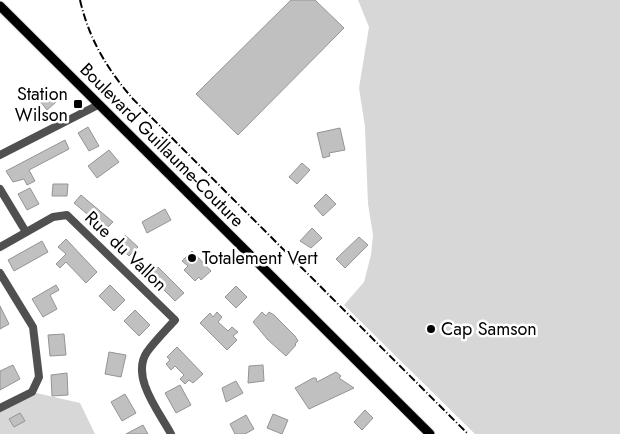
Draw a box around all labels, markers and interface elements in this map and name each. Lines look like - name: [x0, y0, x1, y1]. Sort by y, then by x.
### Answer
- street label: Boulevard Guillaume-Couture: [74, 57, 250, 233]
- place label: Station Wilson: [15, 81, 68, 128]
- marker: Station Wilson: [72, 98, 84, 110]
- street label: Rue du Vallon: [79, 205, 173, 297]
- place label: Totalement Vert: [202, 245, 318, 271]
- marker: Totalement Vert: [186, 252, 198, 264]
- place label: Cap Samson: [441, 316, 537, 342]
- marker: Cap Samson: [425, 323, 437, 335]

